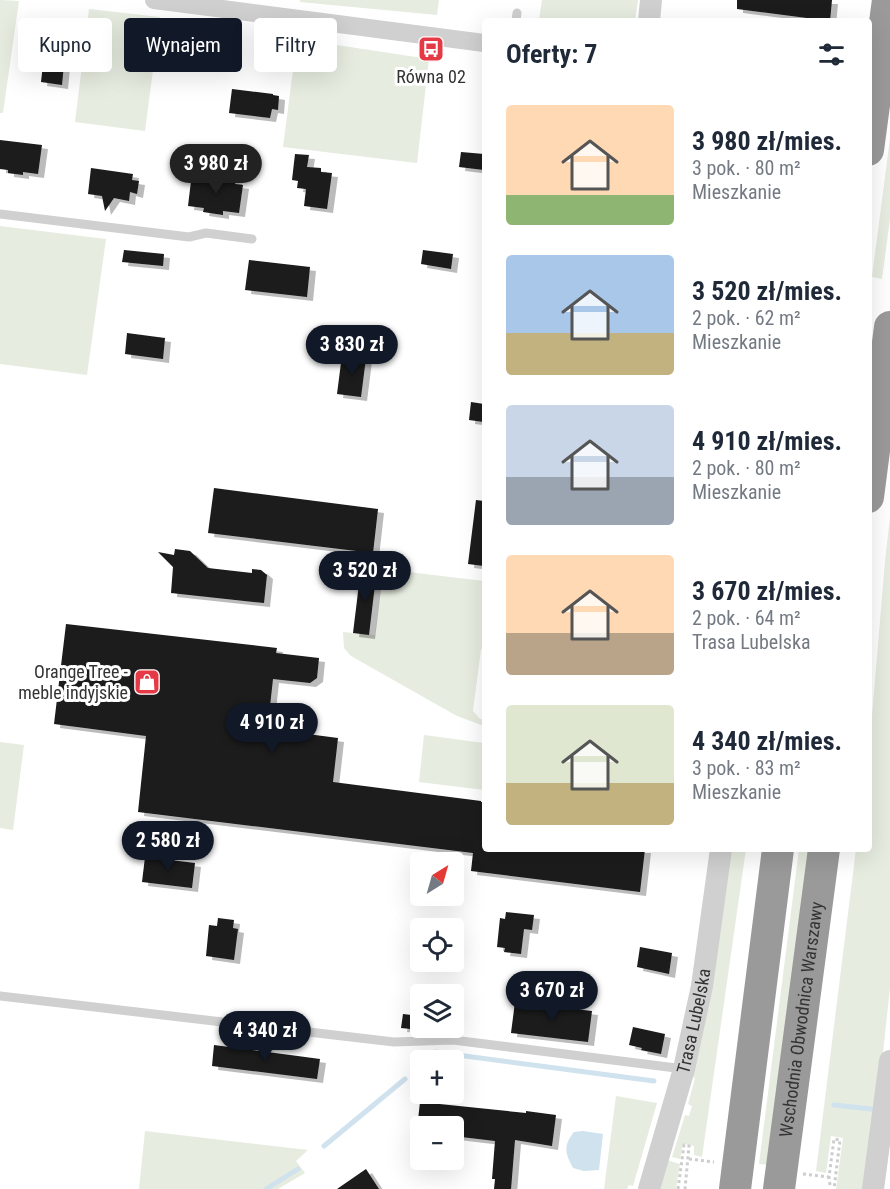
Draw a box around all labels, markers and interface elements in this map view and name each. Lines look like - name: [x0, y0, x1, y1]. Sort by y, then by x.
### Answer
- chip: Kupno: [18, 18, 112, 72]
- chip: Wynajem: [124, 18, 242, 72]
- chip: Filtry: [254, 18, 337, 72]
- bus stop icon: Równa 02: [416, 34, 446, 64]
- icon: filters: [815, 38, 848, 71]
- text: Oferty: 7: [506, 39, 597, 69]
- place label: Równa 02: [396, 66, 466, 87]
- text: 3 980 zł/mies.: [692, 126, 842, 156]
- icon: home: [554, 129, 626, 201]
- pin: 3 980 zł: [154, 144, 278, 195]
- text: 3 980 zł: [184, 151, 248, 175]
- text: 3 pok. · 80 m²: [692, 156, 801, 180]
- text: Mieszkanie: [692, 180, 781, 204]
- text: 3 520 zł/mies.: [692, 276, 842, 306]
- icon: home: [554, 279, 626, 351]
- text: 2 pok. · 62 m²: [692, 306, 801, 330]
- pin: 3 830 zł: [290, 325, 414, 376]
- text: Mieszkanie: [692, 330, 781, 354]
- text: 3 830 zł: [320, 332, 384, 356]
- text: 4 910 zł/mies.: [692, 426, 842, 456]
- icon: home: [554, 429, 626, 501]
- text: 2 pok. · 80 m²: [692, 456, 801, 480]
- text: Mieszkanie: [692, 480, 781, 504]
- pin: 3 520 zł: [303, 551, 427, 602]
- text: 3 520 zł: [333, 558, 397, 582]
- text: 3 670 zł/mies.: [692, 576, 842, 606]
- icon: home: [554, 579, 626, 651]
- text: 2 pok. · 64 m²: [692, 606, 801, 630]
- text: Trasa Lubelska: [692, 630, 811, 654]
- place label: Orange Tree - meble indyjskie: [18, 661, 129, 703]
- shop icon: Orange Tree - meble indyjskie: [132, 667, 162, 697]
- pin: 4 910 zł: [210, 703, 334, 754]
- text: 4 910 zł: [240, 710, 304, 734]
- text: 4 340 zł/mies.: [692, 726, 842, 756]
- icon: home: [554, 729, 626, 801]
- text: 3 pok. · 83 m²: [692, 756, 801, 780]
- text: Mieszkanie: [692, 780, 781, 804]
- pin: 2 580 zł: [106, 821, 230, 872]
- text: 2 580 zł: [136, 828, 200, 852]
- north arrow: [410, 852, 464, 906]
- map controls: [410, 852, 464, 1170]
- street label: Wschodnia Obwodnica Warszawy: [775, 900, 827, 1138]
- button: locate: [410, 918, 464, 972]
- street label: Trasa Lubelska: [672, 967, 714, 1076]
- pin: 3 670 zł: [490, 971, 614, 1022]
- text: 3 670 zł: [520, 978, 584, 1002]
- button: layers: [410, 984, 464, 1038]
- pin: 4 340 zł: [203, 1011, 327, 1062]
- text: 4 340 zł: [233, 1018, 297, 1042]
- button: +: [410, 1050, 464, 1104]
- button: −: [410, 1116, 464, 1170]

